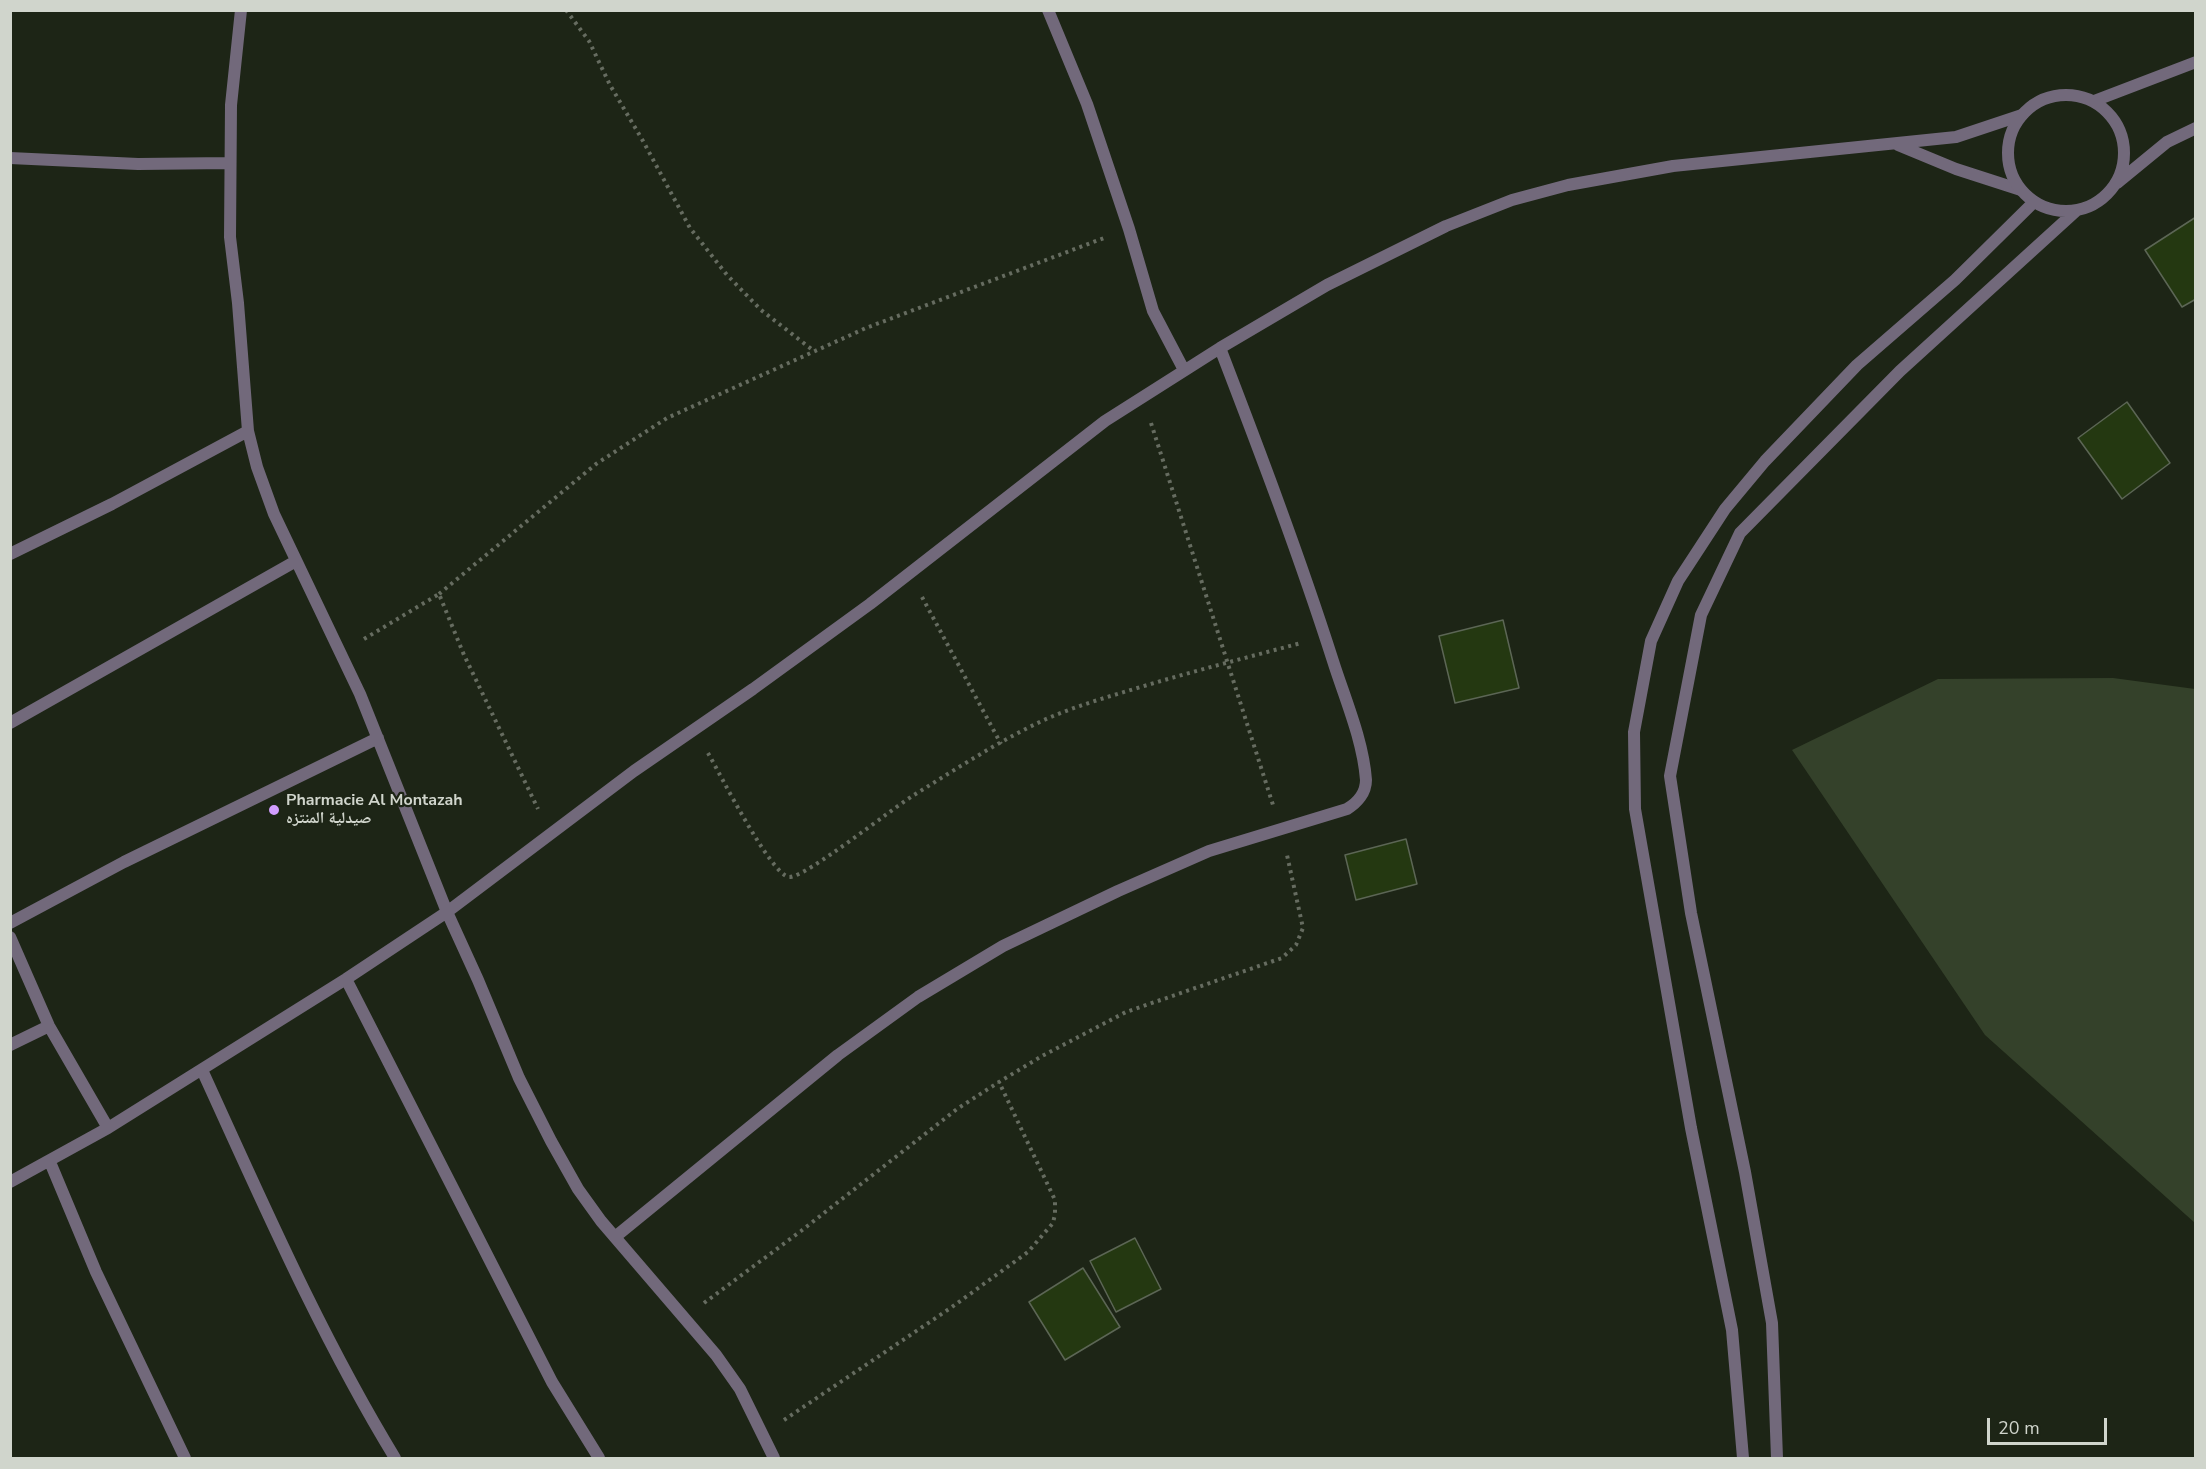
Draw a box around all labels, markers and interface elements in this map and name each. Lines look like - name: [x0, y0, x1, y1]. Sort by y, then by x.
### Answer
- place label: Pharmacie Al Montazah صيدلية المنتزه: [286, 791, 463, 829]
- marker: Pharmacie Al Montazah صيدلية المنتزه: [267, 803, 281, 817]
- scale bar: [1990, 1406, 2110, 1444]
- text: 20 m: [1998, 1416, 2040, 1440]

